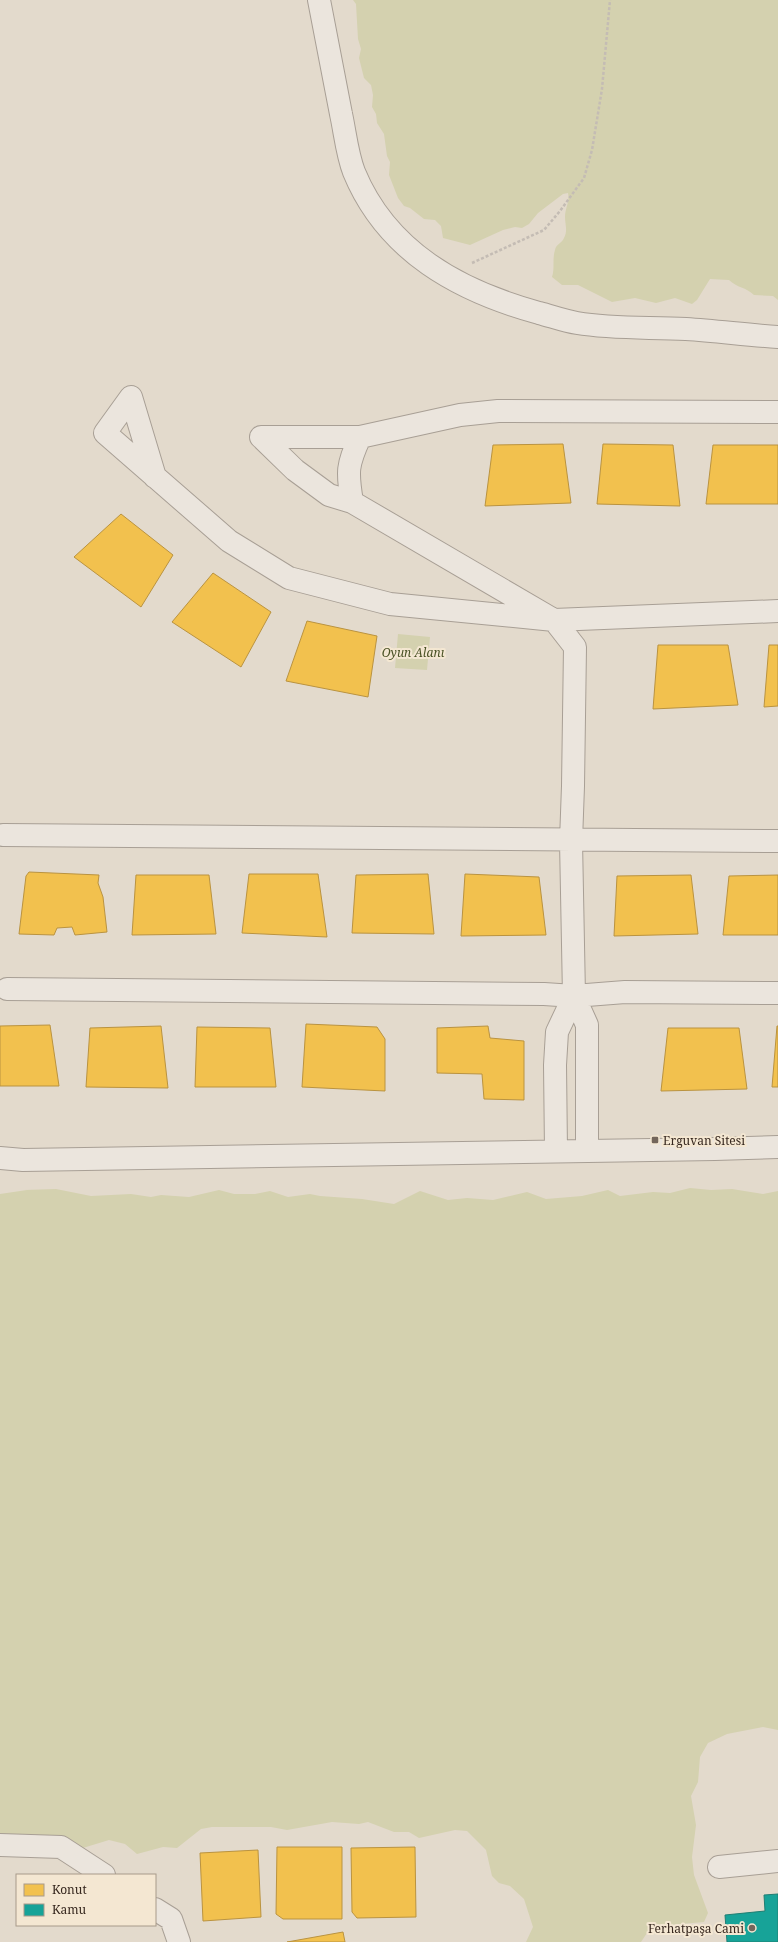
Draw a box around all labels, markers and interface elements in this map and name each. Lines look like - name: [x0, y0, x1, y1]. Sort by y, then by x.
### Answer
- park label: Oyun Alanı: [382, 644, 445, 661]
- place label: Erguvan Sitesi: [663, 1132, 745, 1149]
- marker: Erguvan Sitesi: [650, 1135, 660, 1145]
- legend: [16, 1874, 156, 1926]
- text: Konut: [52, 1881, 87, 1898]
- text: Kamu: [52, 1901, 86, 1918]
- place label: Ferhatpaşa Cami: [648, 1920, 744, 1937]
- marker: Ferhatpaşa Cami: [747, 1923, 757, 1933]

